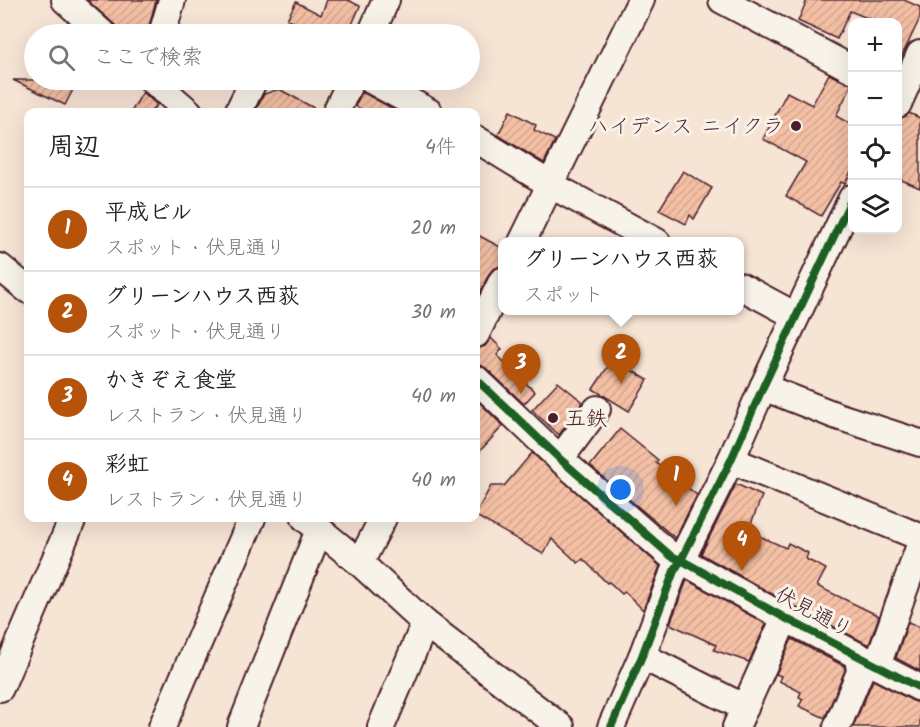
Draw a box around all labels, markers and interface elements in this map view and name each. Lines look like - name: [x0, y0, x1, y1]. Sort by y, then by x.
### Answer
- map controls: [848, 18, 902, 234]
- button: +: [848, 18, 902, 72]
- search box: [24, 24, 480, 90]
- icon: search: [45, 41, 78, 74]
- text: ここで検索: [93, 41, 203, 76]
- button: −: [848, 72, 902, 126]
- place label: ハイデンス ニイクラ: [587, 111, 784, 144]
- marker: ハイデンス ニイクラ: [789, 119, 803, 133]
- button: locate: [848, 126, 902, 180]
- text: 周辺: [48, 127, 100, 169]
- text: 4件: [425, 132, 456, 164]
- button: layers: [848, 180, 902, 234]
- text: 平成ビル: [105, 196, 193, 231]
- text: 1: [64, 213, 71, 245]
- text: 20 m: [410, 213, 456, 245]
- text: スポット · 伏見通り: [105, 233, 286, 265]
- popup: [498, 237, 744, 315]
- text: グリーンハウス西荻: [524, 243, 718, 278]
- text: グリーンハウス西荻: [105, 280, 299, 315]
- text: スポット: [524, 280, 604, 312]
- text: 2: [62, 297, 73, 329]
- text: 30 m: [411, 297, 456, 329]
- text: スポット · 伏見通り: [105, 317, 286, 349]
- pin: 2: [602, 334, 640, 384]
- pin: 3: [502, 344, 540, 394]
- text: かきぞえ食堂: [105, 364, 237, 399]
- text: 3: [62, 381, 73, 413]
- text: 40 m: [411, 381, 456, 413]
- text: レストラン · 伏見通り: [105, 401, 307, 433]
- place label: 五鉄: [565, 403, 607, 436]
- marker: 五鉄: [546, 411, 560, 425]
- text: 彩虹: [105, 448, 149, 483]
- pin: 1: [656, 456, 696, 506]
- text: 4: [62, 465, 73, 497]
- text: 40 m: [411, 465, 456, 497]
- your location: [606, 475, 635, 504]
- text: レストラン · 伏見通り: [105, 485, 307, 517]
- pin: 4: [722, 522, 762, 571]
- street label: 伏見通り: [768, 579, 858, 648]

